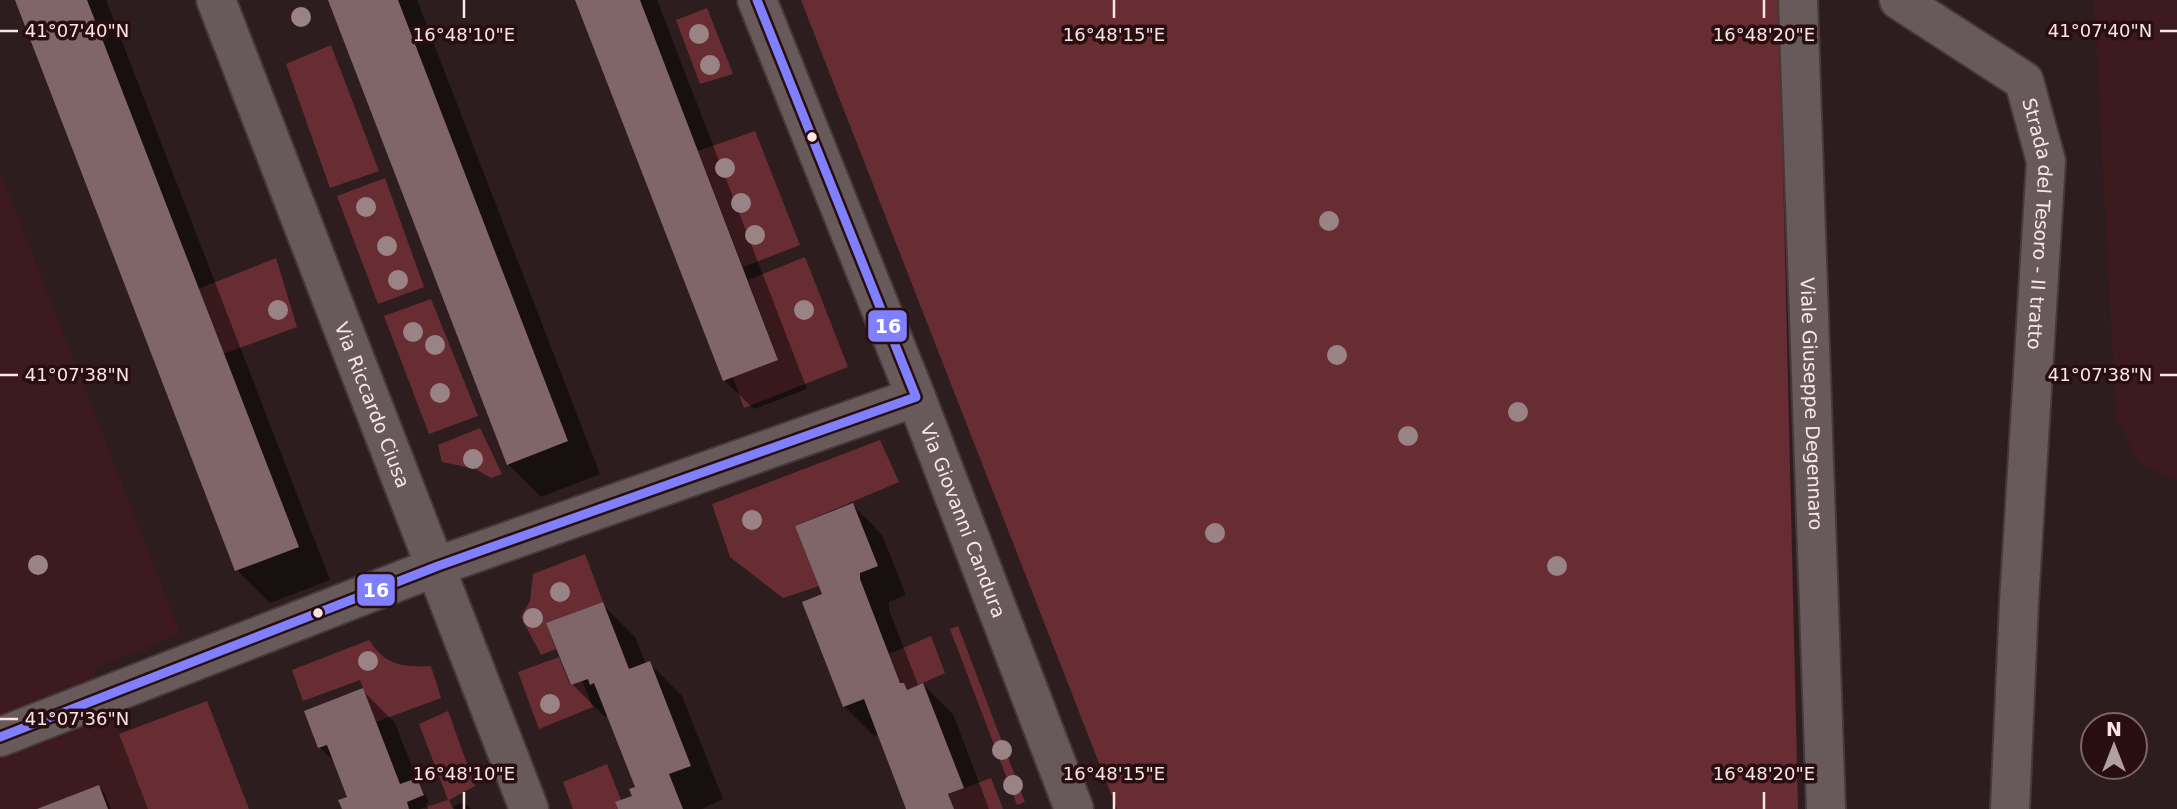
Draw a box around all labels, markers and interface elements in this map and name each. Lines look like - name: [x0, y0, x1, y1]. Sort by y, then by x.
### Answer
- text: 41°07'40"N: [25, 20, 129, 41]
- text: 41°07'40"N: [2048, 20, 2152, 41]
- text: 16°48'10"E: [413, 24, 515, 45]
- text: 16°48'15"E: [1063, 24, 1165, 45]
- text: 16°48'20"E: [1713, 24, 1815, 45]
- street label: Strada del Tesoro - II tratto: [2018, 95, 2057, 350]
- unlabelled marker: [805, 130, 819, 144]
- street label: Viale Giuseppe Degennaro: [1797, 277, 1827, 531]
- line badge: 16: [867, 309, 908, 343]
- text: 16: [875, 315, 901, 337]
- street label: Via Riccardo Ciusa: [331, 319, 415, 491]
- text: 41°07'38"N: [25, 364, 129, 385]
- text: 41°07'38"N: [2048, 364, 2152, 385]
- street label: Via Giovanni Candura: [916, 420, 1011, 621]
- line badge: 16: [356, 573, 396, 607]
- text: 16: [363, 579, 389, 601]
- unlabelled marker: [311, 606, 325, 620]
- text: 41°07'36"N: [25, 708, 129, 729]
- north arrow: [2079, 711, 2149, 781]
- text: N: [2106, 718, 2122, 740]
- text: 16°48'10"E: [413, 763, 515, 784]
- text: 16°48'15"E: [1063, 763, 1165, 784]
- text: 16°48'20"E: [1713, 763, 1815, 784]

